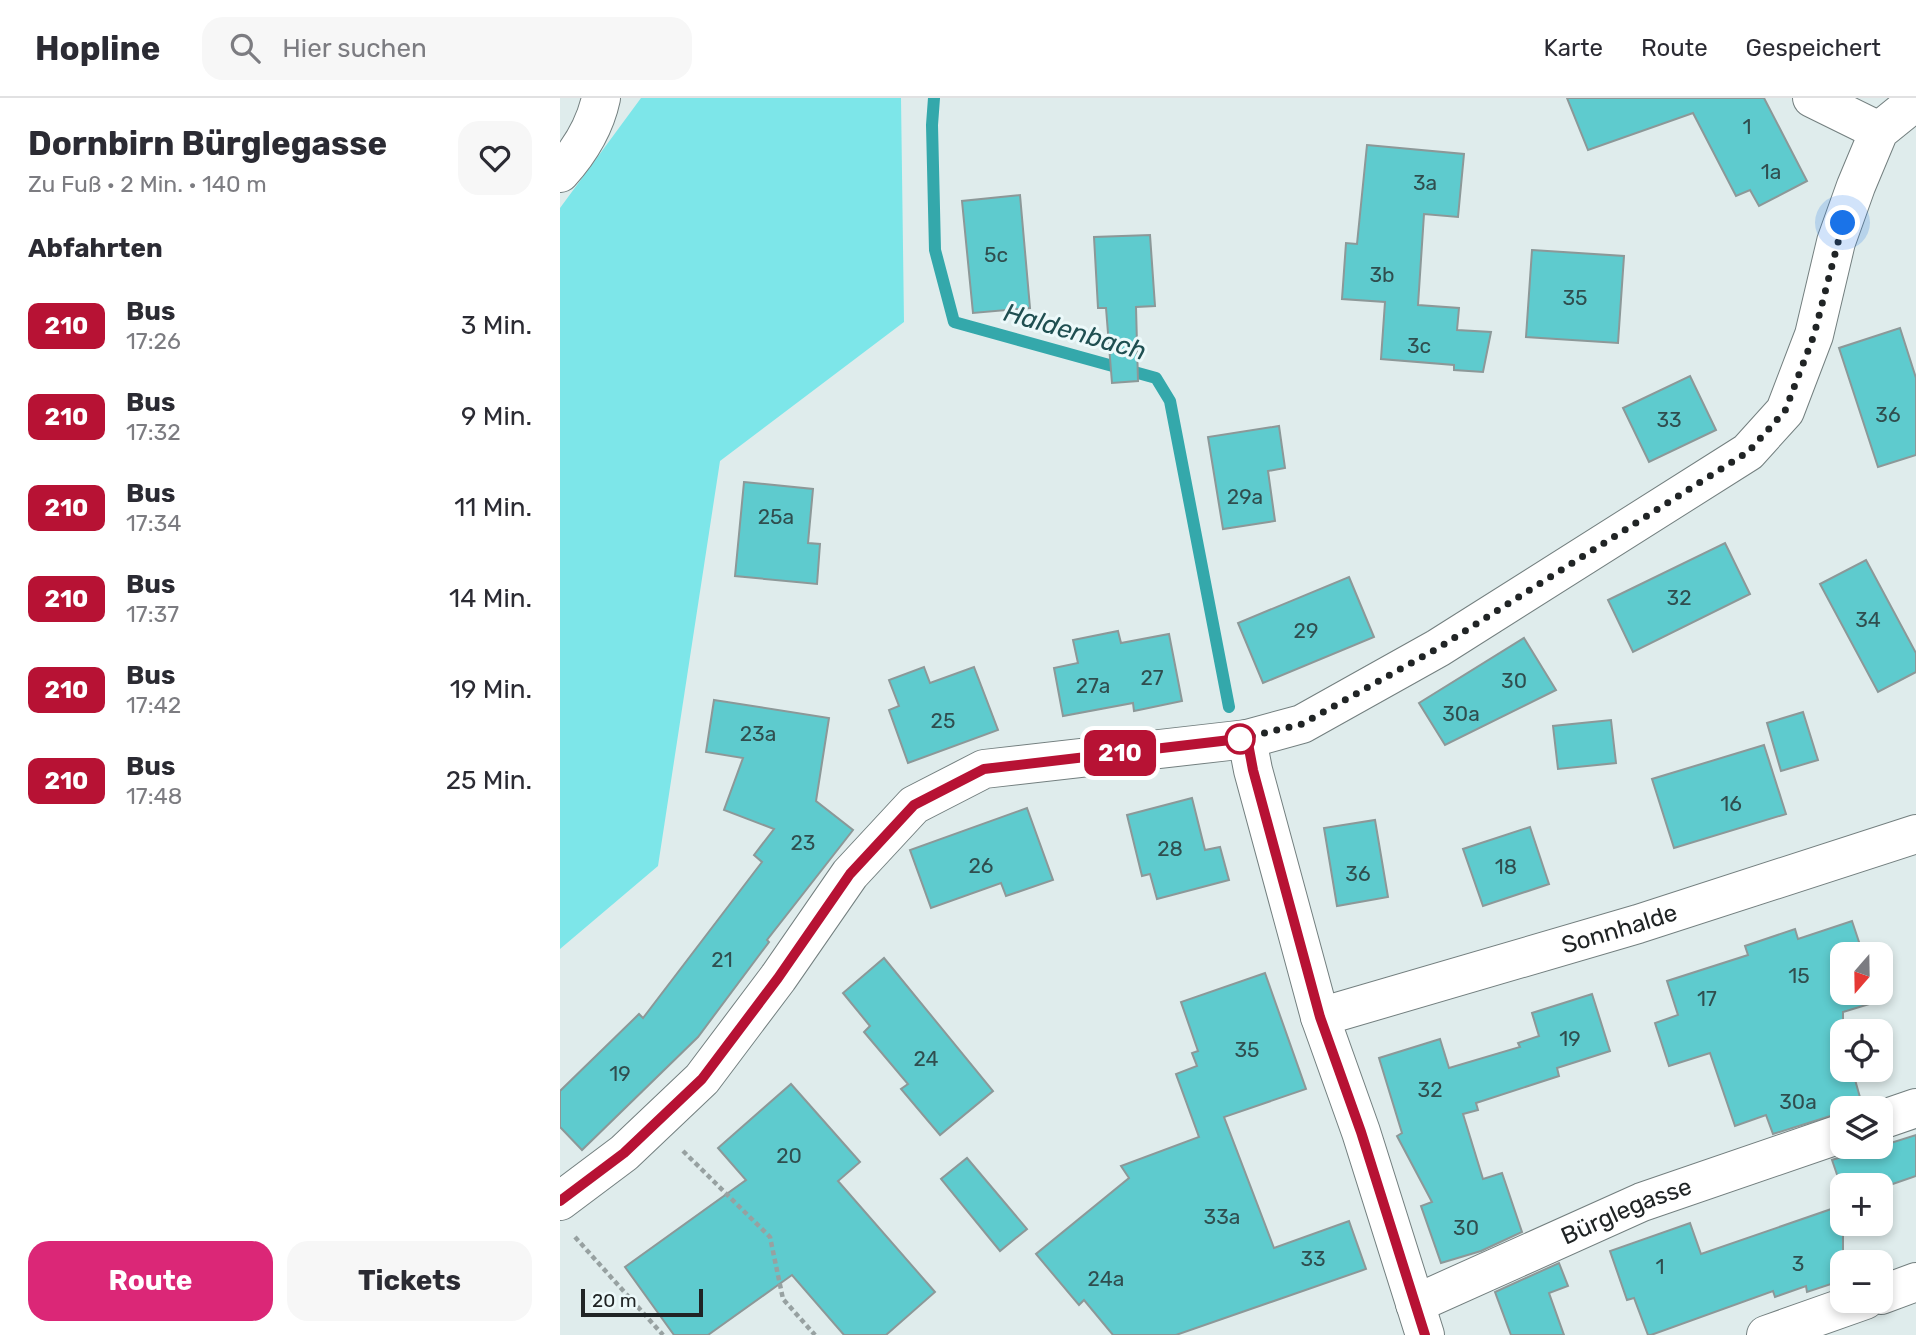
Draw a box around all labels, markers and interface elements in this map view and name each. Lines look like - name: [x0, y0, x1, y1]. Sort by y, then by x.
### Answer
- search box: [202, 17, 692, 80]
- text: Hopline: [35, 29, 160, 68]
- icon: search: [226, 29, 264, 67]
- text: Hier suchen: [282, 33, 427, 64]
- text: Karte: [1544, 34, 1603, 62]
- text: Route: [1641, 34, 1708, 62]
- text: Gespeichert: [1746, 34, 1881, 62]
- house number: 1: [1743, 114, 1752, 139]
- button: heart: [458, 121, 532, 195]
- text: Dornbirn Bürglegasse: [28, 124, 387, 163]
- house number: 1a: [1761, 159, 1781, 184]
- text: Zu Fuß · 2 Min. · 140 m: [28, 170, 267, 198]
- house number: 3a: [1413, 170, 1437, 195]
- your location: [1825, 205, 1860, 240]
- text: Abfahrten: [28, 233, 163, 264]
- house number: 5c: [984, 242, 1008, 267]
- house number: 3b: [1369, 262, 1395, 287]
- house number: 35: [1562, 285, 1588, 310]
- text: Bus: [126, 296, 175, 327]
- water label: Haldenbach: [1000, 297, 1150, 367]
- text: 3 Min.: [461, 310, 532, 341]
- text: 210: [45, 312, 88, 340]
- text: 17:26: [126, 327, 181, 355]
- house number: 3c: [1407, 333, 1431, 358]
- text: Bus: [126, 387, 175, 418]
- text: 9 Min.: [461, 401, 532, 432]
- house number: 36: [1875, 402, 1901, 427]
- text: 210: [45, 403, 88, 431]
- house number: 33: [1656, 407, 1682, 432]
- text: 17:32: [126, 418, 181, 446]
- text: Bus: [126, 478, 175, 509]
- house number: 29a: [1227, 484, 1263, 509]
- text: 11 Min.: [454, 492, 532, 523]
- text: 210: [45, 494, 88, 522]
- house number: 25a: [758, 504, 794, 529]
- text: 17:34: [126, 509, 182, 537]
- text: Bus: [126, 569, 175, 600]
- text: 14 Min.: [449, 583, 532, 614]
- text: 210: [45, 585, 88, 613]
- house number: 32: [1667, 585, 1691, 610]
- text: 17:37: [126, 600, 179, 628]
- house number: 34: [1855, 607, 1881, 632]
- house number: 29: [1294, 618, 1318, 643]
- text: Bus: [126, 660, 175, 691]
- house number: 27: [1140, 665, 1164, 690]
- house number: 30: [1501, 668, 1527, 693]
- house number: 27a: [1076, 673, 1110, 698]
- text: 19 Min.: [450, 674, 532, 705]
- text: 210: [45, 676, 88, 704]
- text: 17:42: [126, 691, 181, 719]
- house number: 30a: [1442, 701, 1480, 726]
- house number: 25: [931, 708, 955, 733]
- house number: 23a: [740, 721, 776, 746]
- unlabelled marker: [1225, 724, 1255, 754]
- line badge: 210: [1080, 730, 1160, 776]
- text: 210: [1098, 739, 1142, 767]
- text: Bus: [126, 751, 175, 782]
- text: 25 Min.: [446, 765, 532, 796]
- text: 210: [45, 767, 88, 795]
- text: 17:48: [126, 782, 182, 810]
- house number: 16: [1720, 791, 1742, 816]
- house number: 23: [791, 830, 815, 855]
- house number: 28: [1157, 836, 1183, 861]
- house number: 26: [969, 853, 994, 878]
- house number: 18: [1495, 854, 1517, 879]
- house number: 36: [1345, 861, 1371, 886]
- street label: Sonnhalde: [1558, 898, 1681, 960]
- north arrow: [1830, 942, 1894, 1004]
- map controls: [1830, 942, 1893, 1313]
- house number: 21: [711, 947, 733, 972]
- house number: 15: [1788, 963, 1810, 988]
- house number: 17: [1697, 986, 1717, 1011]
- button: locate: [1830, 1019, 1893, 1082]
- house number: 19: [1559, 1026, 1581, 1051]
- house number: 35: [1234, 1037, 1260, 1062]
- house number: 24: [913, 1046, 939, 1071]
- house number: 19: [609, 1061, 631, 1086]
- house number: 32: [1418, 1077, 1442, 1102]
- house number: 30a: [1779, 1089, 1817, 1114]
- button: layers: [1830, 1096, 1893, 1159]
- house number: 20: [776, 1143, 802, 1168]
- street label: Bürglegasse: [1557, 1172, 1695, 1250]
- button: +: [1830, 1173, 1893, 1236]
- house number: 33a: [1204, 1204, 1240, 1229]
- house number: 30: [1453, 1215, 1479, 1240]
- button: Route: [28, 1241, 273, 1321]
- button: Tickets: [287, 1241, 532, 1321]
- house number: 33: [1300, 1246, 1326, 1271]
- button: −: [1830, 1250, 1893, 1313]
- house number: 3: [1792, 1251, 1804, 1276]
- house number: 1: [1656, 1254, 1665, 1279]
- house number: 24a: [1088, 1266, 1124, 1291]
- scale bar: [581, 1286, 704, 1318]
- text: 20 m: [592, 1289, 637, 1312]

